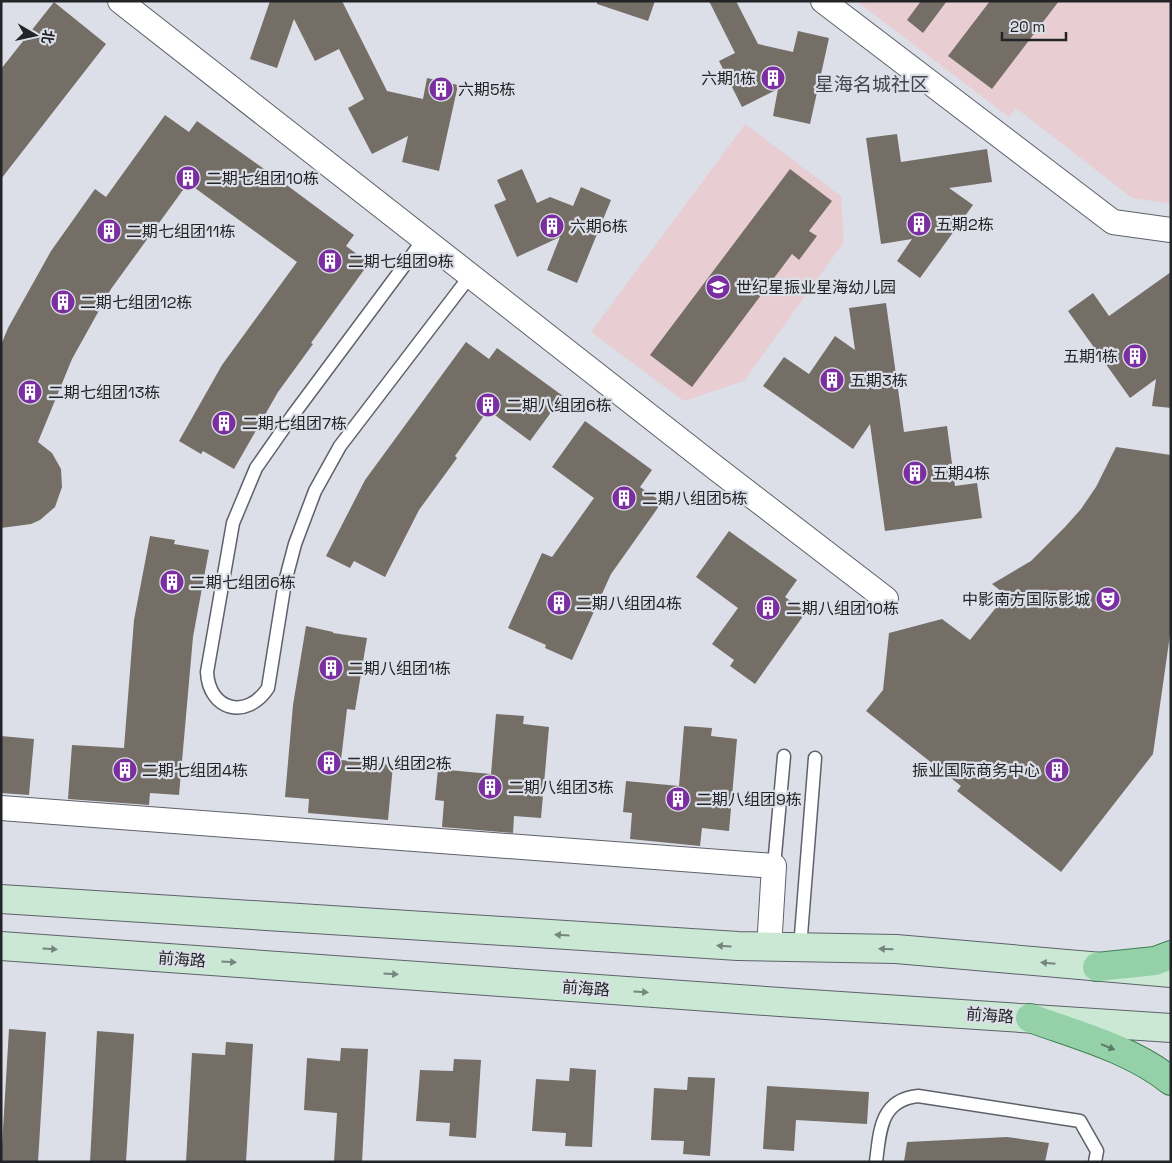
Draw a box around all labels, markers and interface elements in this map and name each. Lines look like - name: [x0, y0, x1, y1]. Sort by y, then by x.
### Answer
- north arrow: [10, 10, 60, 60]
- scale bar: [1002, 10, 1066, 42]
- text: 20 m: [1010, 17, 1045, 36]
- text: 北: [38, 29, 58, 45]
- building icon: 六期1栋: [760, 65, 786, 91]
- place label: 六期1栋: [701, 68, 756, 89]
- district label: 星海名城社区: [815, 72, 929, 97]
- building icon: 六期5栋: [428, 76, 454, 102]
- place label: 六期5栋: [458, 79, 516, 100]
- building icon: 二期七组团10栋: [175, 165, 201, 191]
- place label: 二期七组团10栋: [206, 168, 319, 189]
- building icon: 五期2栋: [906, 211, 932, 237]
- building icon: 六期6栋: [539, 213, 565, 239]
- place label: 五期2栋: [936, 214, 994, 235]
- place label: 六期6栋: [570, 216, 628, 237]
- building icon: 二期七组团11栋: [96, 218, 122, 244]
- place label: 二期七组团11栋: [126, 221, 235, 242]
- building icon: 二期七组团9栋: [317, 248, 343, 274]
- place label: 二期七组团9栋: [348, 251, 454, 272]
- school or university icon: 世纪星振业星海幼儿园: [705, 274, 731, 300]
- place label: 世纪星振业星海幼儿园: [736, 277, 896, 298]
- building icon: 二期七组团12栋: [50, 289, 76, 315]
- place label: 二期七组团12栋: [80, 292, 192, 313]
- building icon: 五期1栋: [1122, 343, 1148, 369]
- place label: 五期1栋: [1063, 346, 1118, 367]
- building icon: 五期3栋: [819, 367, 845, 393]
- place label: 五期3栋: [850, 370, 908, 391]
- building icon: 二期七组团13栋: [17, 379, 43, 405]
- place label: 二期七组团13栋: [48, 382, 160, 403]
- building icon: 二期八组团6栋: [475, 392, 501, 418]
- place label: 二期八组团6栋: [506, 395, 612, 416]
- building icon: 二期七组团7栋: [211, 410, 237, 436]
- place label: 二期七组团7栋: [242, 413, 347, 434]
- building icon: 五期4栋: [902, 460, 928, 486]
- place label: 五期4栋: [932, 463, 990, 484]
- building icon: 二期八组团5栋: [611, 485, 637, 511]
- place label: 二期八组团5栋: [642, 488, 748, 509]
- building icon: 二期七组团6栋: [159, 569, 185, 595]
- place label: 二期七组团6栋: [190, 572, 296, 593]
- theatre icon: 中影南方国际影城: [1095, 586, 1121, 612]
- place label: 中影南方国际影城: [962, 589, 1090, 610]
- building icon: 二期八组团4栋: [546, 590, 572, 616]
- place label: 二期八组团4栋: [576, 593, 682, 614]
- building icon: 二期八组团10栋: [755, 595, 781, 621]
- place label: 二期八组团10栋: [786, 598, 899, 619]
- building icon: 二期八组团1栋: [318, 655, 344, 681]
- place label: 二期八组团1栋: [348, 658, 451, 679]
- building icon: 二期八组团2栋: [316, 750, 342, 776]
- place label: 二期八组团2栋: [346, 753, 452, 774]
- building icon: 二期七组团4栋: [112, 757, 138, 783]
- building icon: 振业国际商务中心: [1044, 757, 1070, 783]
- place label: 二期七组团4栋: [142, 760, 248, 781]
- place label: 振业国际商务中心: [912, 760, 1040, 781]
- building icon: 二期八组团3栋: [477, 774, 503, 800]
- place label: 二期八组团3栋: [508, 777, 614, 798]
- building icon: 二期八组团9栋: [665, 786, 691, 812]
- place label: 二期八组团9栋: [696, 789, 802, 810]
- one-way arrow: [554, 931, 570, 939]
- one-way arrow: [716, 941, 732, 949]
- one-way arrow: [878, 945, 894, 953]
- one-way arrow: [42, 946, 58, 954]
- street label: 前海路: [157, 947, 207, 972]
- one-way arrow: [1040, 958, 1056, 966]
- one-way arrow: [222, 959, 238, 967]
- one-way arrow: [384, 970, 400, 978]
- street label: 前海路: [561, 976, 611, 1001]
- one-way arrow: [633, 988, 649, 996]
- street label: 前海路: [965, 1003, 1015, 1028]
- one-way arrow: [1101, 1043, 1116, 1051]

